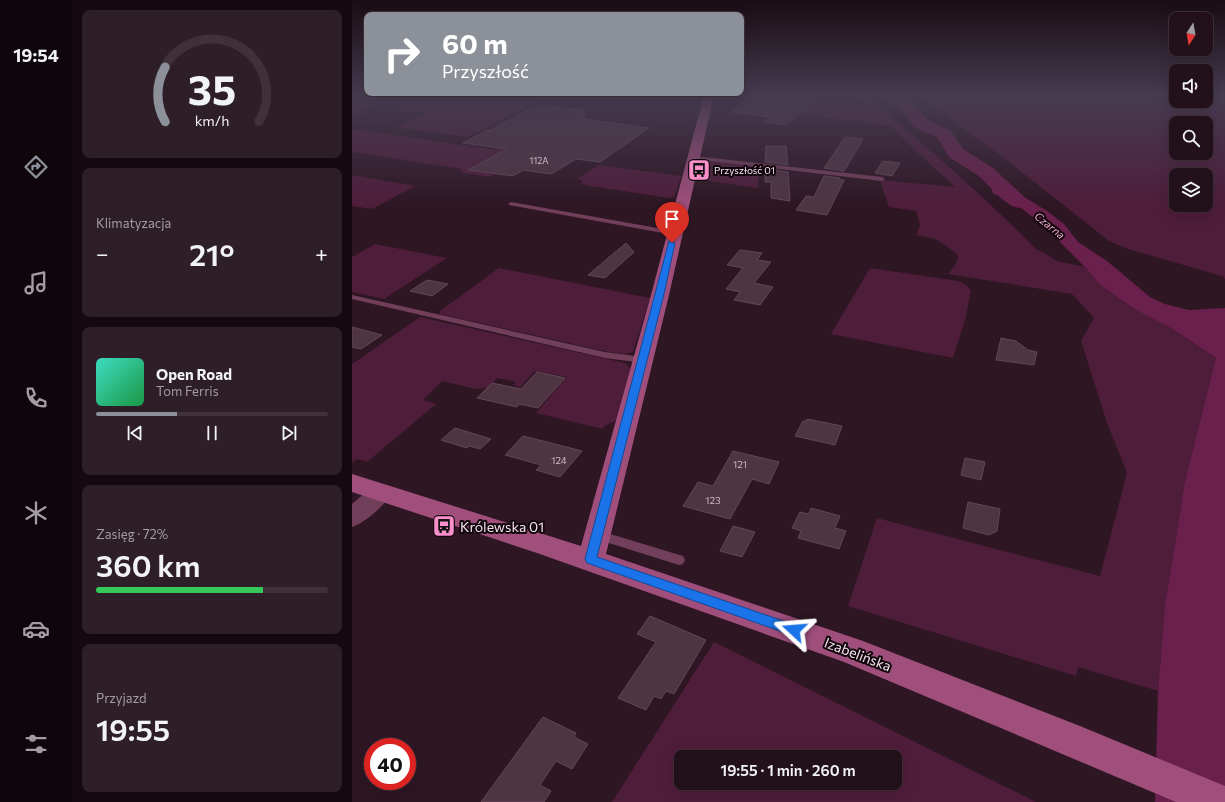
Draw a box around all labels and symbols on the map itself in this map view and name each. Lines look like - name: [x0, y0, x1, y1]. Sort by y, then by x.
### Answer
- north arrow: [1169, 12, 1213, 56]
- house number: 112A: [530, 155, 548, 166]
- bus stop icon: Przyszłość 01: [686, 157, 712, 183]
- place label: Przyszłość 01: [714, 164, 775, 176]
- pin: [655, 202, 689, 243]
- water label: Czarna: [1032, 209, 1068, 241]
- house number: 124: [551, 454, 567, 466]
- house number: 121: [733, 458, 747, 470]
- house number: 123: [705, 494, 721, 506]
- bus stop icon: Królewska 01: [431, 513, 457, 539]
- place label: Królewska 01: [460, 518, 544, 535]
- position arrow: [773, 609, 815, 651]
- street label: Izabelińska: [822, 633, 894, 675]
- speed limit sign: 40: [364, 738, 416, 790]

